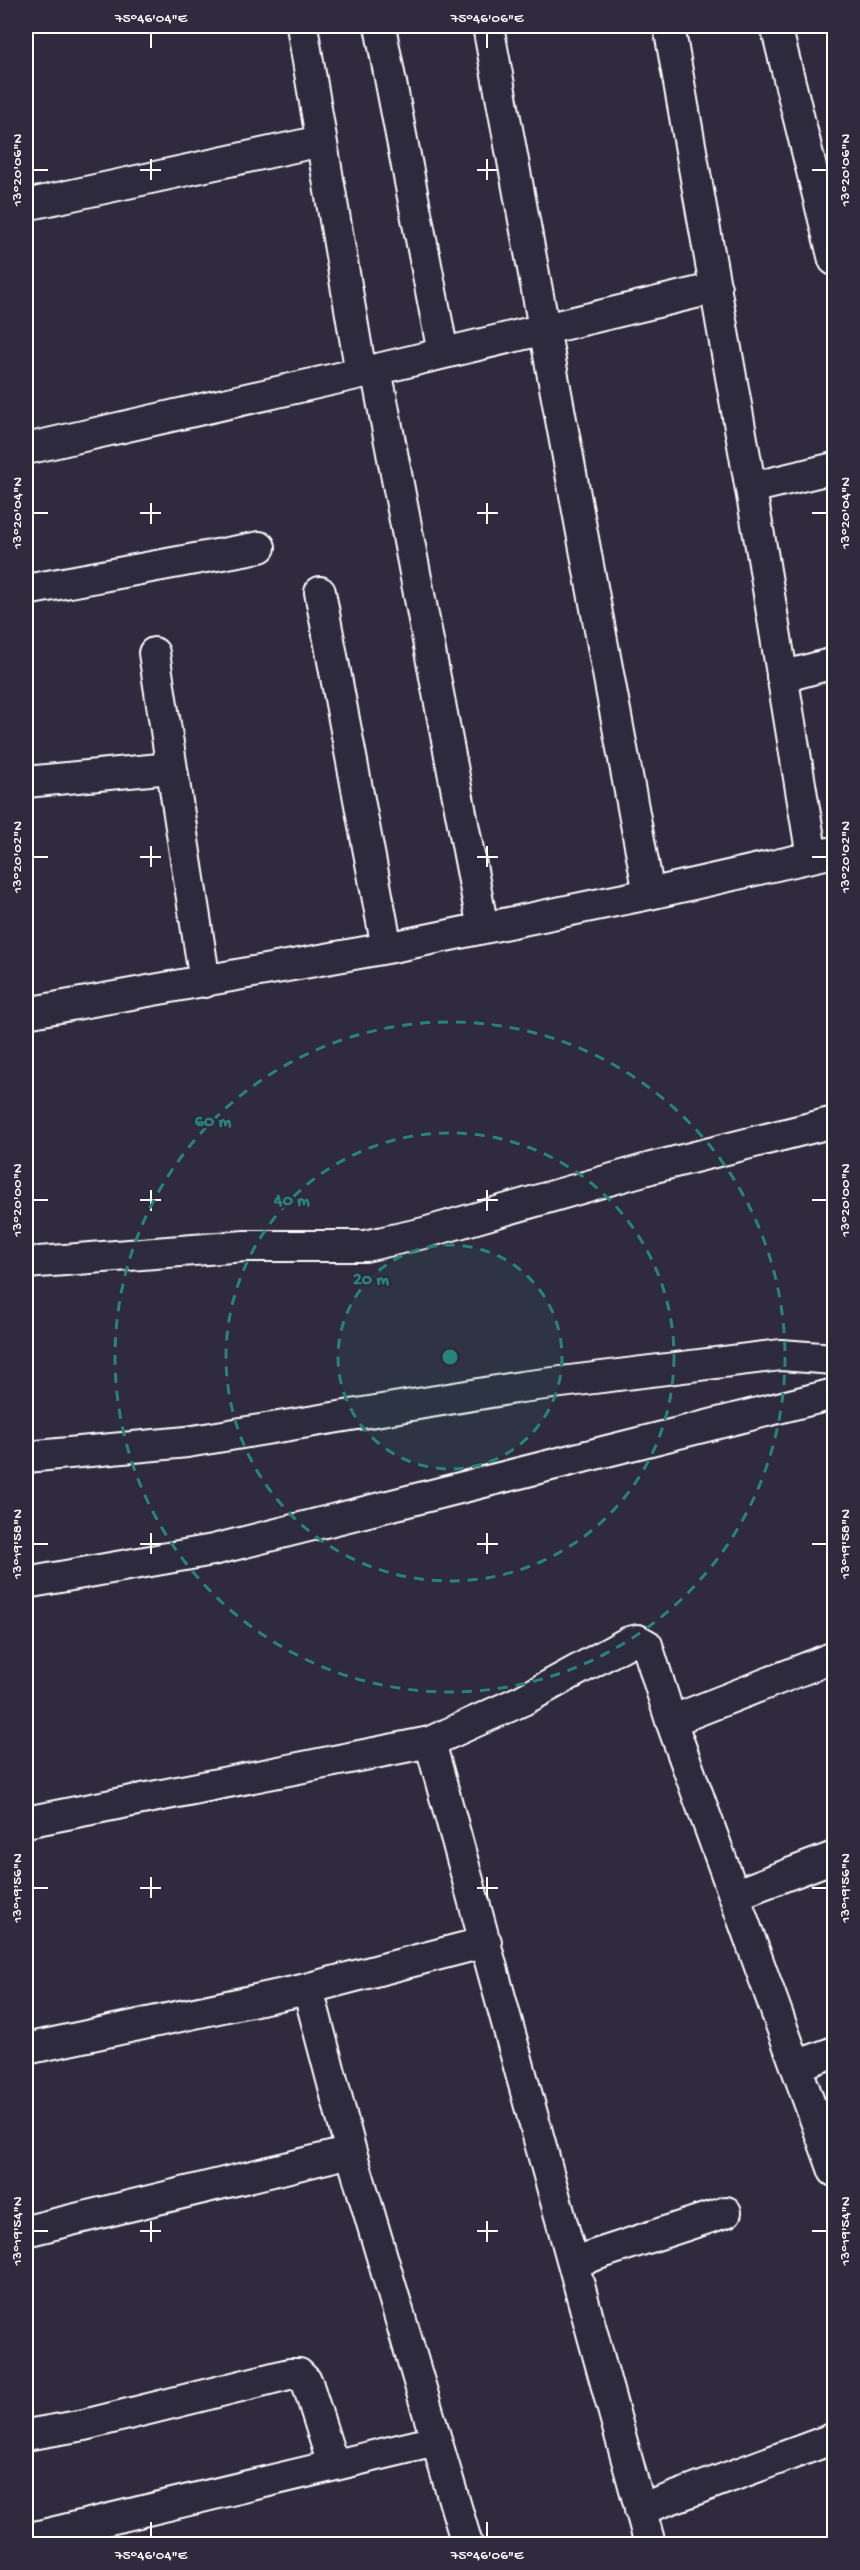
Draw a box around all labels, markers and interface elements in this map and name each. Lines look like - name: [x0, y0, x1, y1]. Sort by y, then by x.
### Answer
- text: 75°46'04"E: [114, 10, 188, 28]
- text: 75°46'06"E: [450, 10, 524, 28]
- text: 13°20'06"N: [9, 134, 27, 207]
- text: 13°20'06"N: [837, 134, 855, 207]
- text: 13°20'04"N: [9, 477, 27, 550]
- text: 13°20'04"N: [837, 477, 855, 550]
- text: 13°20'02"N: [9, 821, 27, 894]
- text: 13°20'02"N: [837, 821, 855, 894]
- text: 60 m: [195, 1112, 231, 1133]
- text: 13°20'00"N: [9, 1163, 27, 1238]
- text: 13°20'00"N: [837, 1163, 855, 1238]
- text: 40 m: [273, 1191, 310, 1212]
- text: 20 m: [353, 1270, 389, 1291]
- centre of rings: [440, 1347, 460, 1367]
- text: 13°19'58"N: [9, 1509, 27, 1580]
- text: 13°19'58"N: [837, 1509, 855, 1580]
- text: 13°19'56"N: [9, 1853, 27, 1924]
- text: 13°19'56"N: [837, 1853, 855, 1924]
- text: 13°19'54"N: [9, 2196, 27, 2266]
- text: 13°19'54"N: [837, 2196, 855, 2266]
- text: 75°46'04"E: [114, 2547, 188, 2565]
- text: 75°46'06"E: [450, 2547, 524, 2565]

